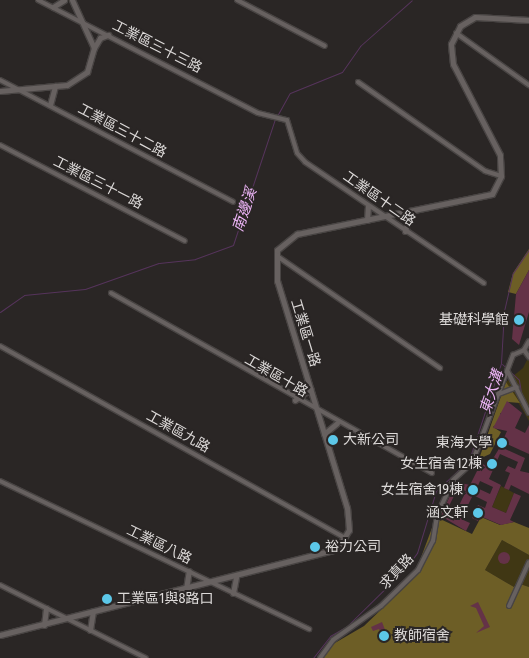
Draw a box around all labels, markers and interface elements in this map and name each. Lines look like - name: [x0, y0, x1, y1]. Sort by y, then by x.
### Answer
- street label: 工業區三十三路: [110, 17, 204, 77]
- street label: 工業區三十二路: [75, 101, 169, 161]
- street label: 工業區三十一路: [51, 153, 145, 213]
- street label: 工業區十二路: [340, 168, 418, 230]
- water label: 南邊溪: [229, 186, 261, 234]
- street label: 工業區一路: [287, 297, 323, 369]
- place label: 基礎科學館: [439, 312, 509, 328]
- marker: 基礎科學館: [513, 314, 525, 326]
- street label: 工業區十路: [241, 351, 311, 401]
- water label: 東大溝: [476, 368, 508, 416]
- street label: 工業區九路: [143, 408, 213, 456]
- place label: 大新公司: [343, 432, 399, 448]
- marker: 大新公司: [327, 434, 339, 446]
- place label: 東海大學: [436, 435, 492, 451]
- marker: 東海大學: [496, 437, 508, 449]
- place label: 女生宿舍12棟: [400, 456, 482, 472]
- marker: 女生宿舍12棟: [486, 458, 498, 470]
- place label: 女生宿舍19棟: [381, 482, 463, 498]
- marker: 女生宿舍19棟: [467, 484, 479, 496]
- place label: 涵文軒: [426, 505, 468, 521]
- marker: 涵文軒: [472, 507, 484, 519]
- street label: 工業區八路: [124, 522, 194, 568]
- place label: 裕力公司: [325, 539, 381, 555]
- marker: 裕力公司: [309, 541, 321, 553]
- street label: 求真路: [377, 551, 417, 593]
- place label: 工業區1與8路口: [117, 591, 213, 607]
- marker: 工業區1與8路口: [101, 593, 113, 605]
- place label: 教師宿舍: [394, 628, 450, 644]
- marker: 教師宿舍: [378, 630, 390, 642]

